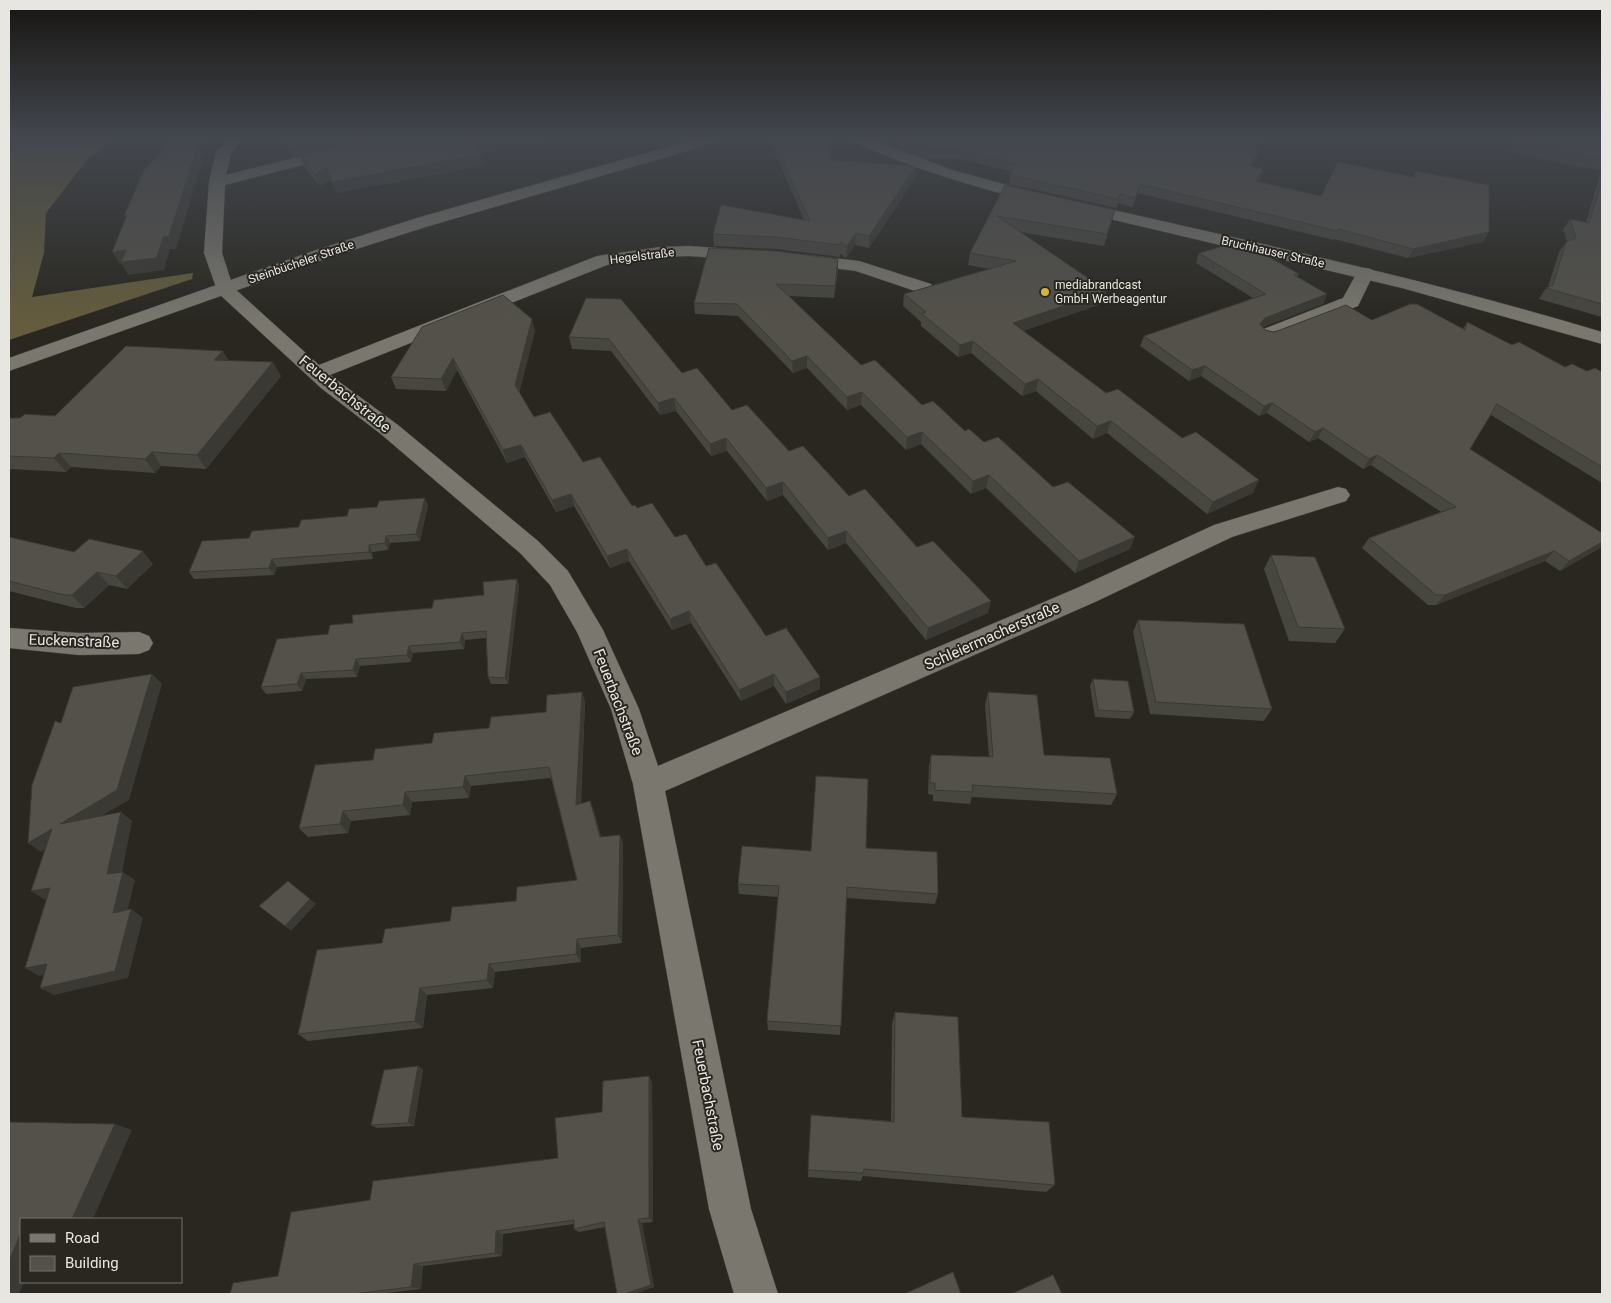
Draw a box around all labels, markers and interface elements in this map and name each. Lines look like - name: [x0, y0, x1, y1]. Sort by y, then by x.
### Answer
- street label: Bruchhauser Straße: [1220, 233, 1326, 271]
- street label: Steinbücheler Straße: [246, 237, 356, 287]
- street label: Hegelstraße: [609, 245, 675, 267]
- place label: mediabrandcast GmbH Werbeagentur: [1055, 278, 1167, 306]
- marker: mediabrandcast GmbH Werbeagentur: [1039, 286, 1051, 298]
- street label: Feuerbachstraße: [296, 352, 394, 436]
- street label: Schleiermacherstraße: [922, 598, 1062, 674]
- street label: Euckenstraße: [28, 630, 120, 652]
- street label: Feuerbachstraße: [589, 646, 647, 758]
- street label: Feuerbachstraße: [688, 1038, 728, 1152]
- legend: [20, 1218, 182, 1283]
- text: Road: [65, 1229, 99, 1247]
- text: Building: [65, 1254, 119, 1272]

